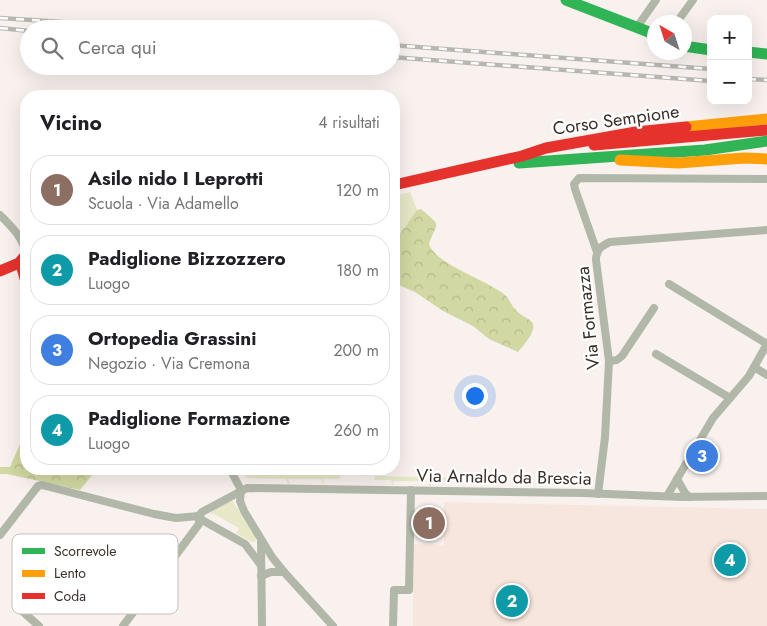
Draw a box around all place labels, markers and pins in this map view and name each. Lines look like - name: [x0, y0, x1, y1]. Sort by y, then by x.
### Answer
- pin: 3: [686, 437, 718, 475]
- pin: 1: [413, 504, 445, 542]
- pin: 4: [714, 541, 746, 579]
- pin: 2: [496, 582, 528, 620]

